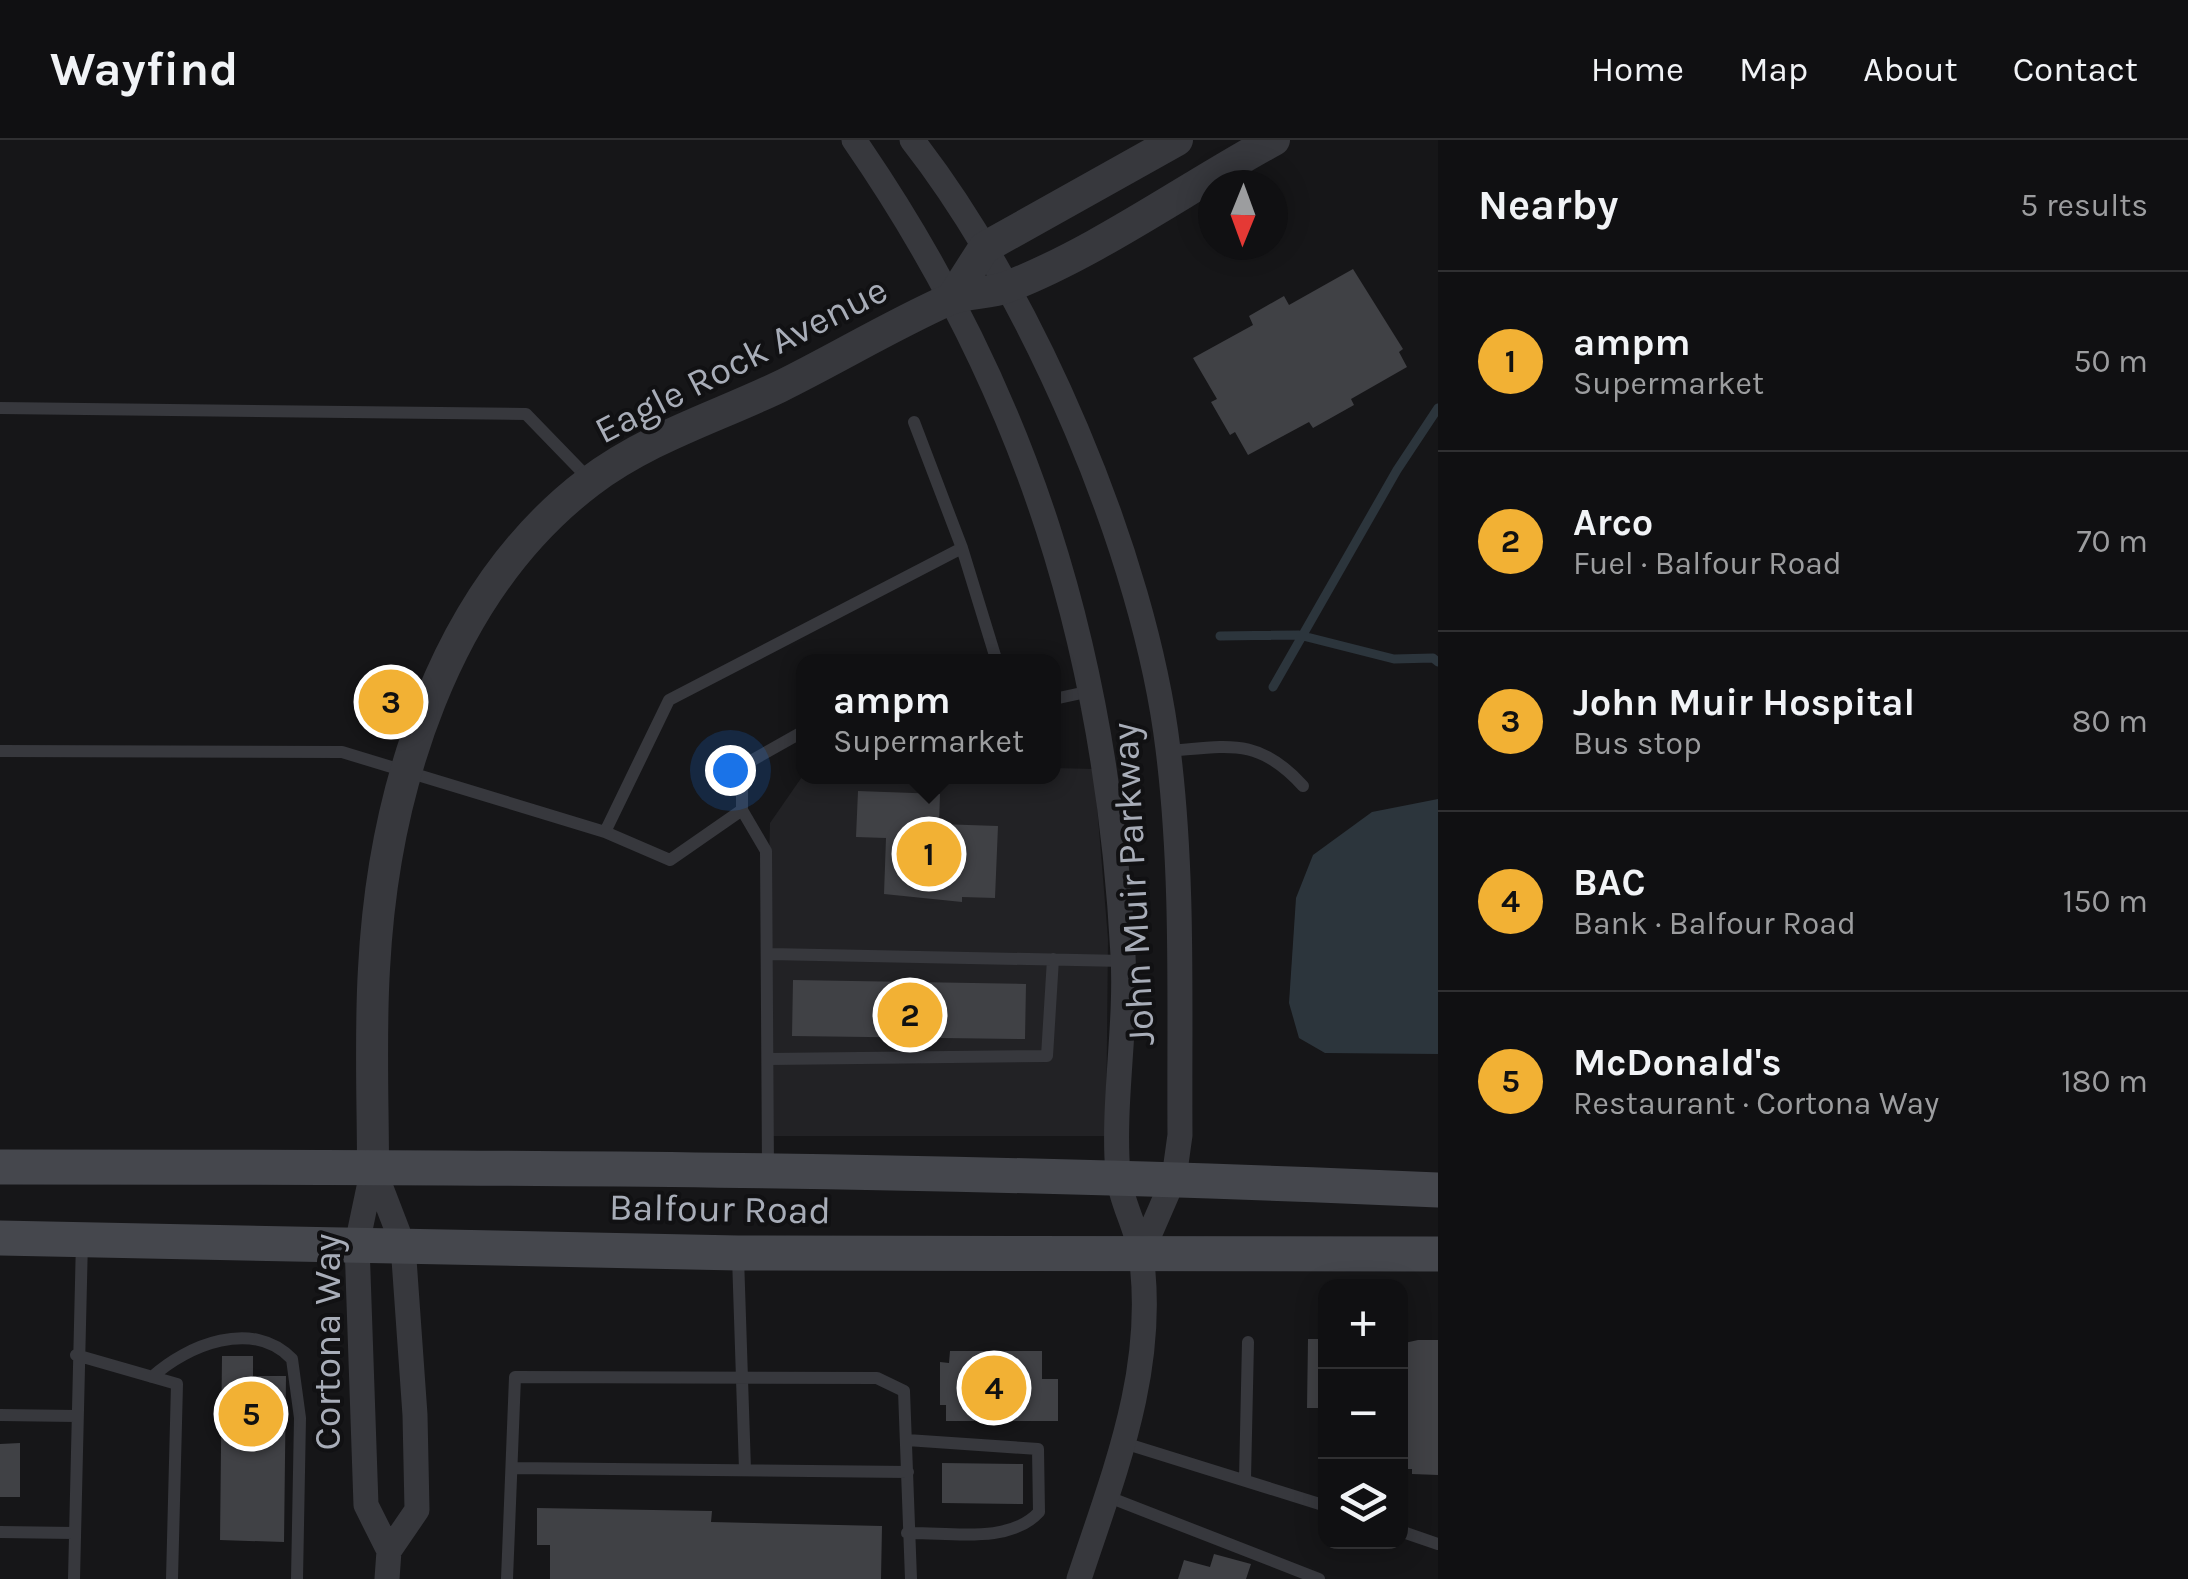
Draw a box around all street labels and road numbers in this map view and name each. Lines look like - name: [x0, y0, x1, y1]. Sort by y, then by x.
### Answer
- street label: Eagle Rock Avenue: [587, 267, 895, 453]
- street label: John Muir Parkway: [1102, 721, 1164, 1047]
- street label: Balfour Road: [609, 1185, 831, 1233]
- street label: Cortona Way: [305, 1233, 350, 1451]

